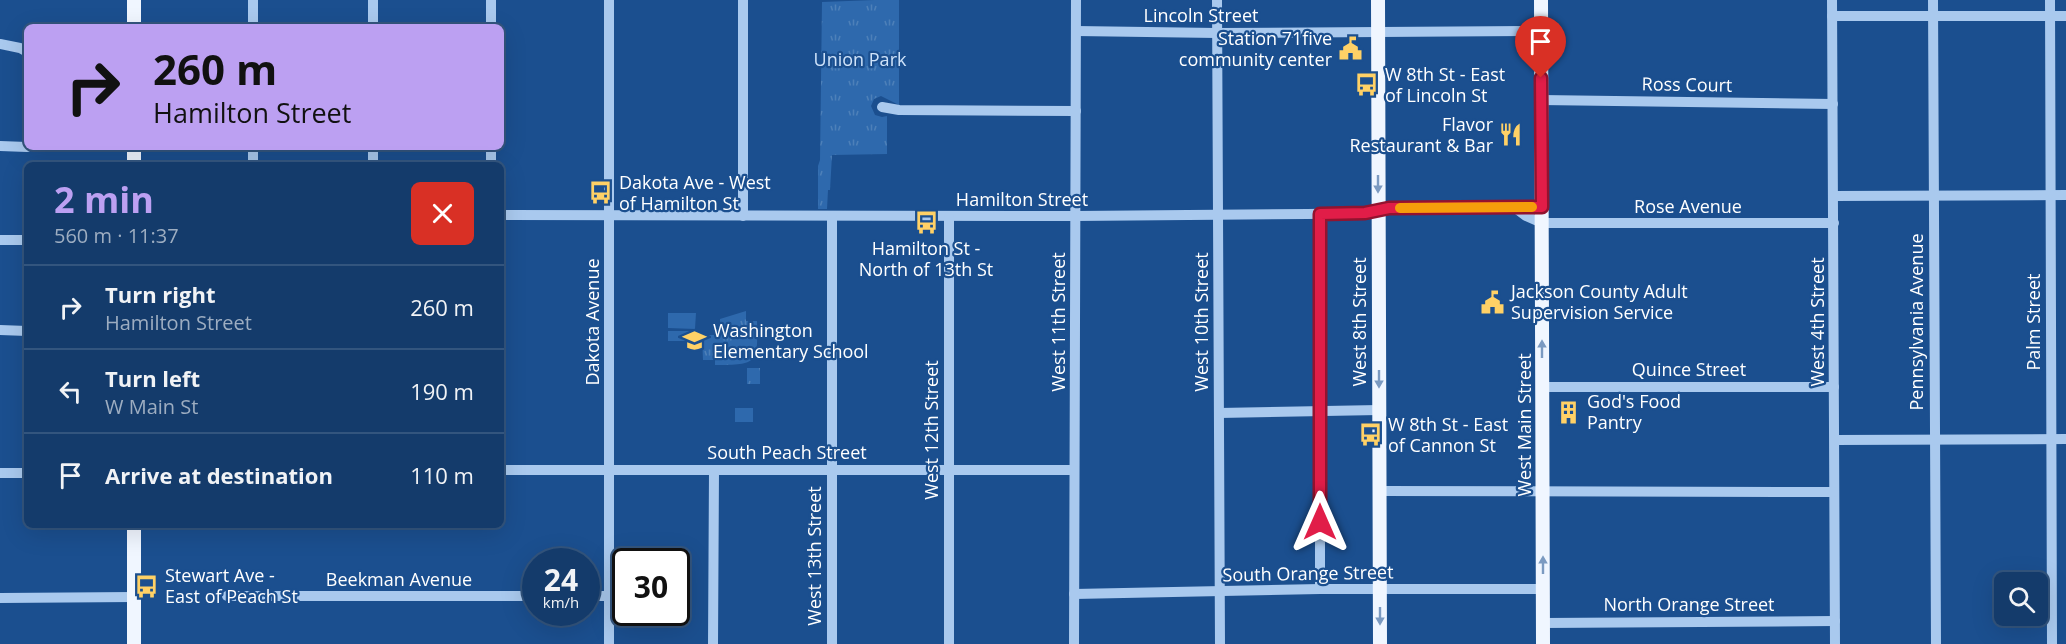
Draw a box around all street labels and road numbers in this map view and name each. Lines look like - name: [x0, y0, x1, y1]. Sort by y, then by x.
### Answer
- street label: Lincoln Street: [1144, 3, 1258, 27]
- street label: Ross Court: [1641, 71, 1733, 97]
- street label: Hamilton Street: [956, 187, 1088, 211]
- street label: Rose Avenue: [1634, 194, 1742, 218]
- street label: Pennsylvania Avenue: [1904, 233, 1928, 411]
- street label: West 11th Street: [1046, 252, 1070, 392]
- street label: West 10th Street: [1189, 252, 1213, 392]
- street label: West 8th Street: [1347, 257, 1371, 387]
- street label: West 4th Street: [1805, 257, 1829, 387]
- street label: Dakota Avenue: [580, 258, 604, 386]
- street label: Palm Street: [2021, 274, 2045, 371]
- street label: West Main Street: [1512, 353, 1536, 497]
- street label: Quince Street: [1632, 357, 1746, 381]
- street label: West 12th Street: [919, 360, 943, 500]
- street label: South Peach Street: [707, 440, 867, 464]
- street label: West 13th Street: [802, 486, 826, 626]
- street label: South Orange Street: [1222, 560, 1394, 586]
- street label: Beekman Avenue: [326, 567, 472, 591]
- street label: North Orange Street: [1603, 592, 1775, 616]

